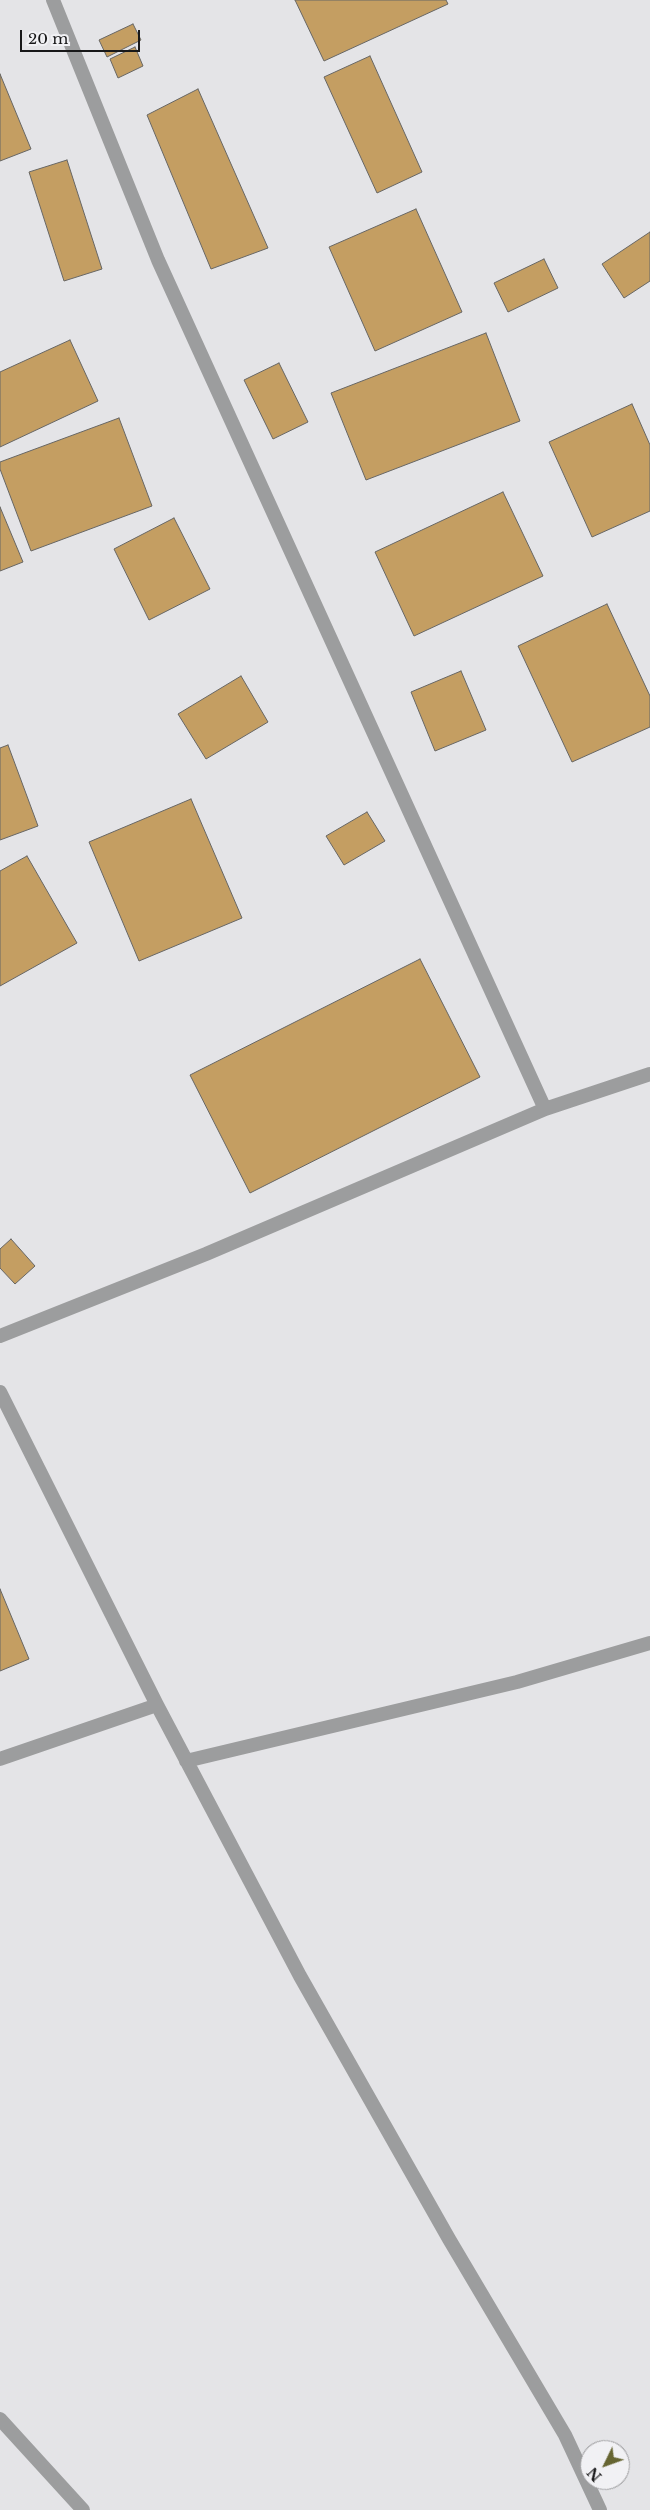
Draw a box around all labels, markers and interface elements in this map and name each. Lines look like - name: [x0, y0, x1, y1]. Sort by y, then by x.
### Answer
- scale bar: [22, 20, 142, 52]
- text: 20 m: [28, 29, 68, 48]
- north arrow: [580, 2440, 630, 2490]
- text: N: [584, 2463, 606, 2485]

